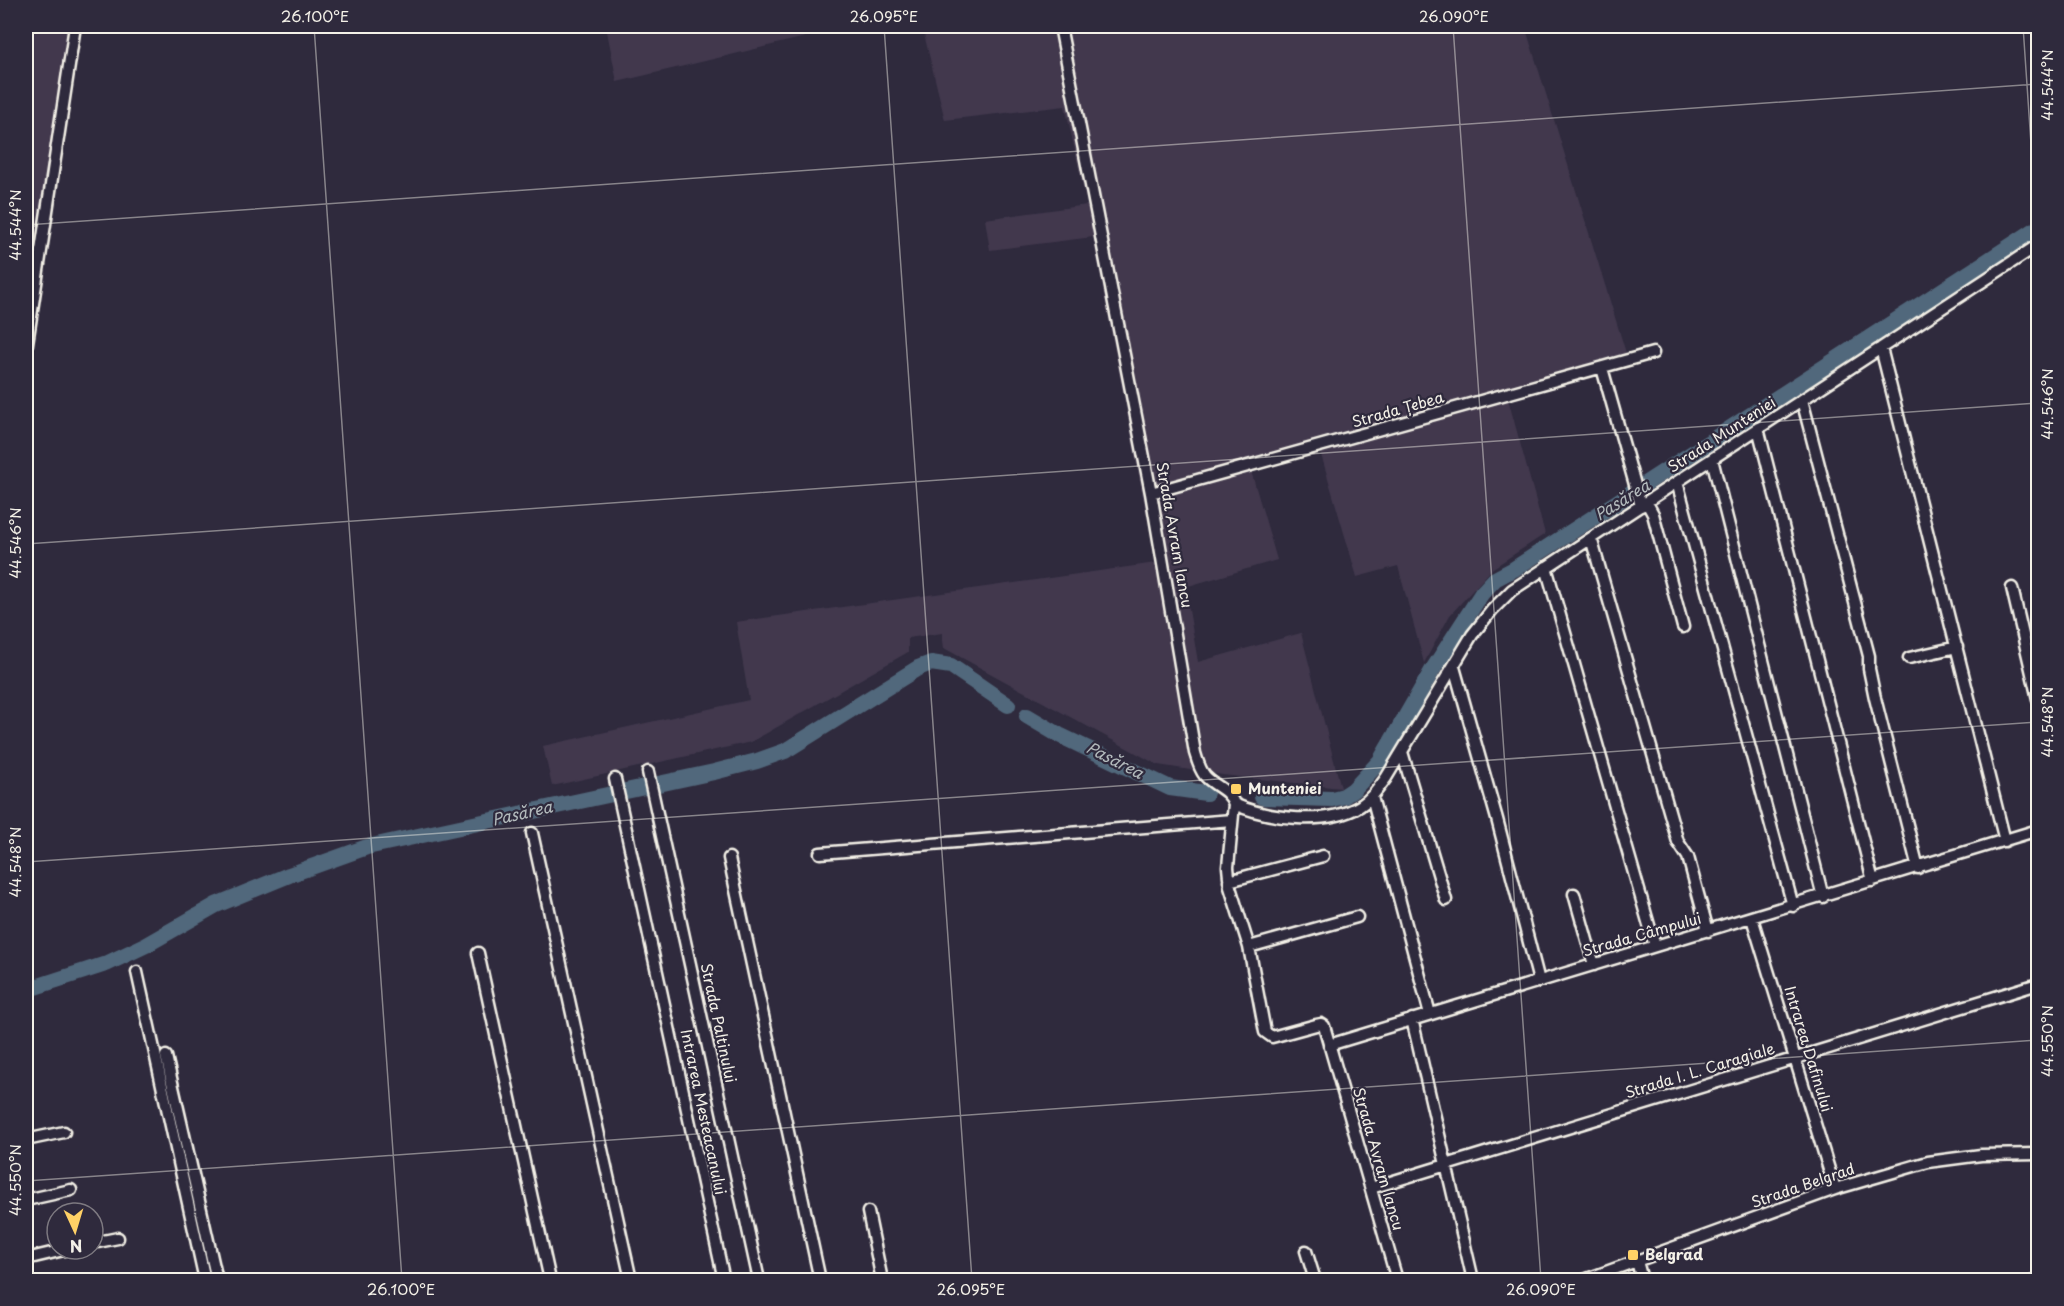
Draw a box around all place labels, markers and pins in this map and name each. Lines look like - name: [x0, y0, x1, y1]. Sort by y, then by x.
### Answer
- place label: Munteniei: [1248, 776, 1321, 799]
- marker: Munteniei: [1229, 782, 1243, 796]
- place label: Belgrad: [1645, 1242, 1703, 1265]
- marker: Belgrad: [1626, 1248, 1640, 1262]

